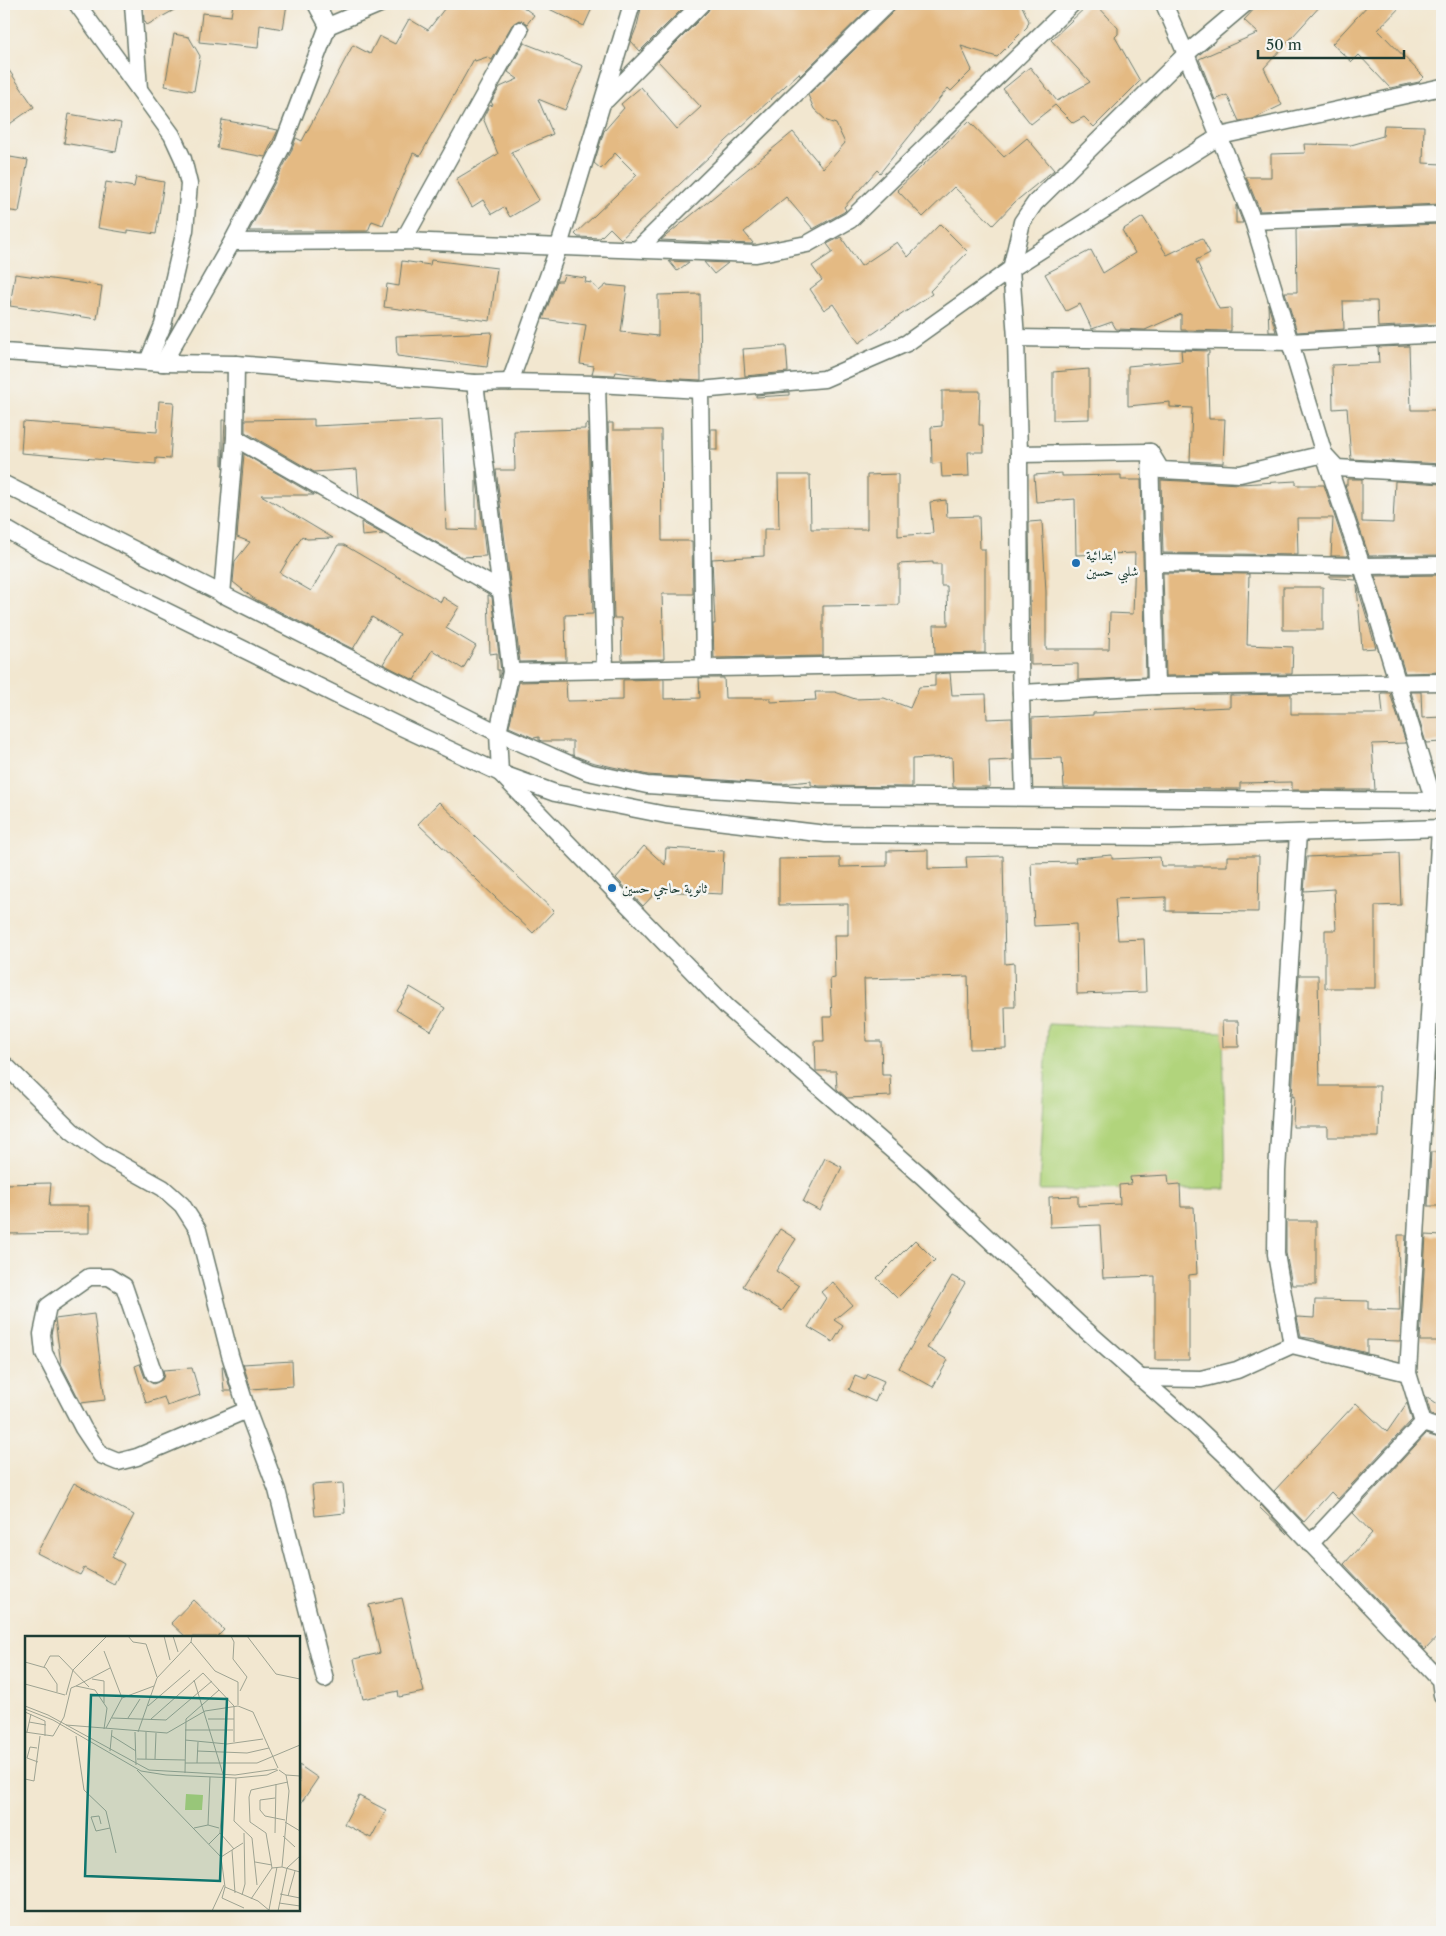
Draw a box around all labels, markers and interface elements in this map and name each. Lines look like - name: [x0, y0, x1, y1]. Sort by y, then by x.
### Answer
- scale bar: [1258, 28, 1405, 60]
- text: 50 m: [1266, 35, 1302, 54]
- place label: ابتدائية شلبي حسين: [1086, 546, 1138, 584]
- marker: ابتدائية شلبي حسين: [1070, 557, 1082, 569]
- place label: ثانوية حاجي حسين: [622, 879, 708, 900]
- marker: ثانوية حاجي حسين: [606, 882, 618, 894]
- inset map: [25, 1636, 300, 1911]

